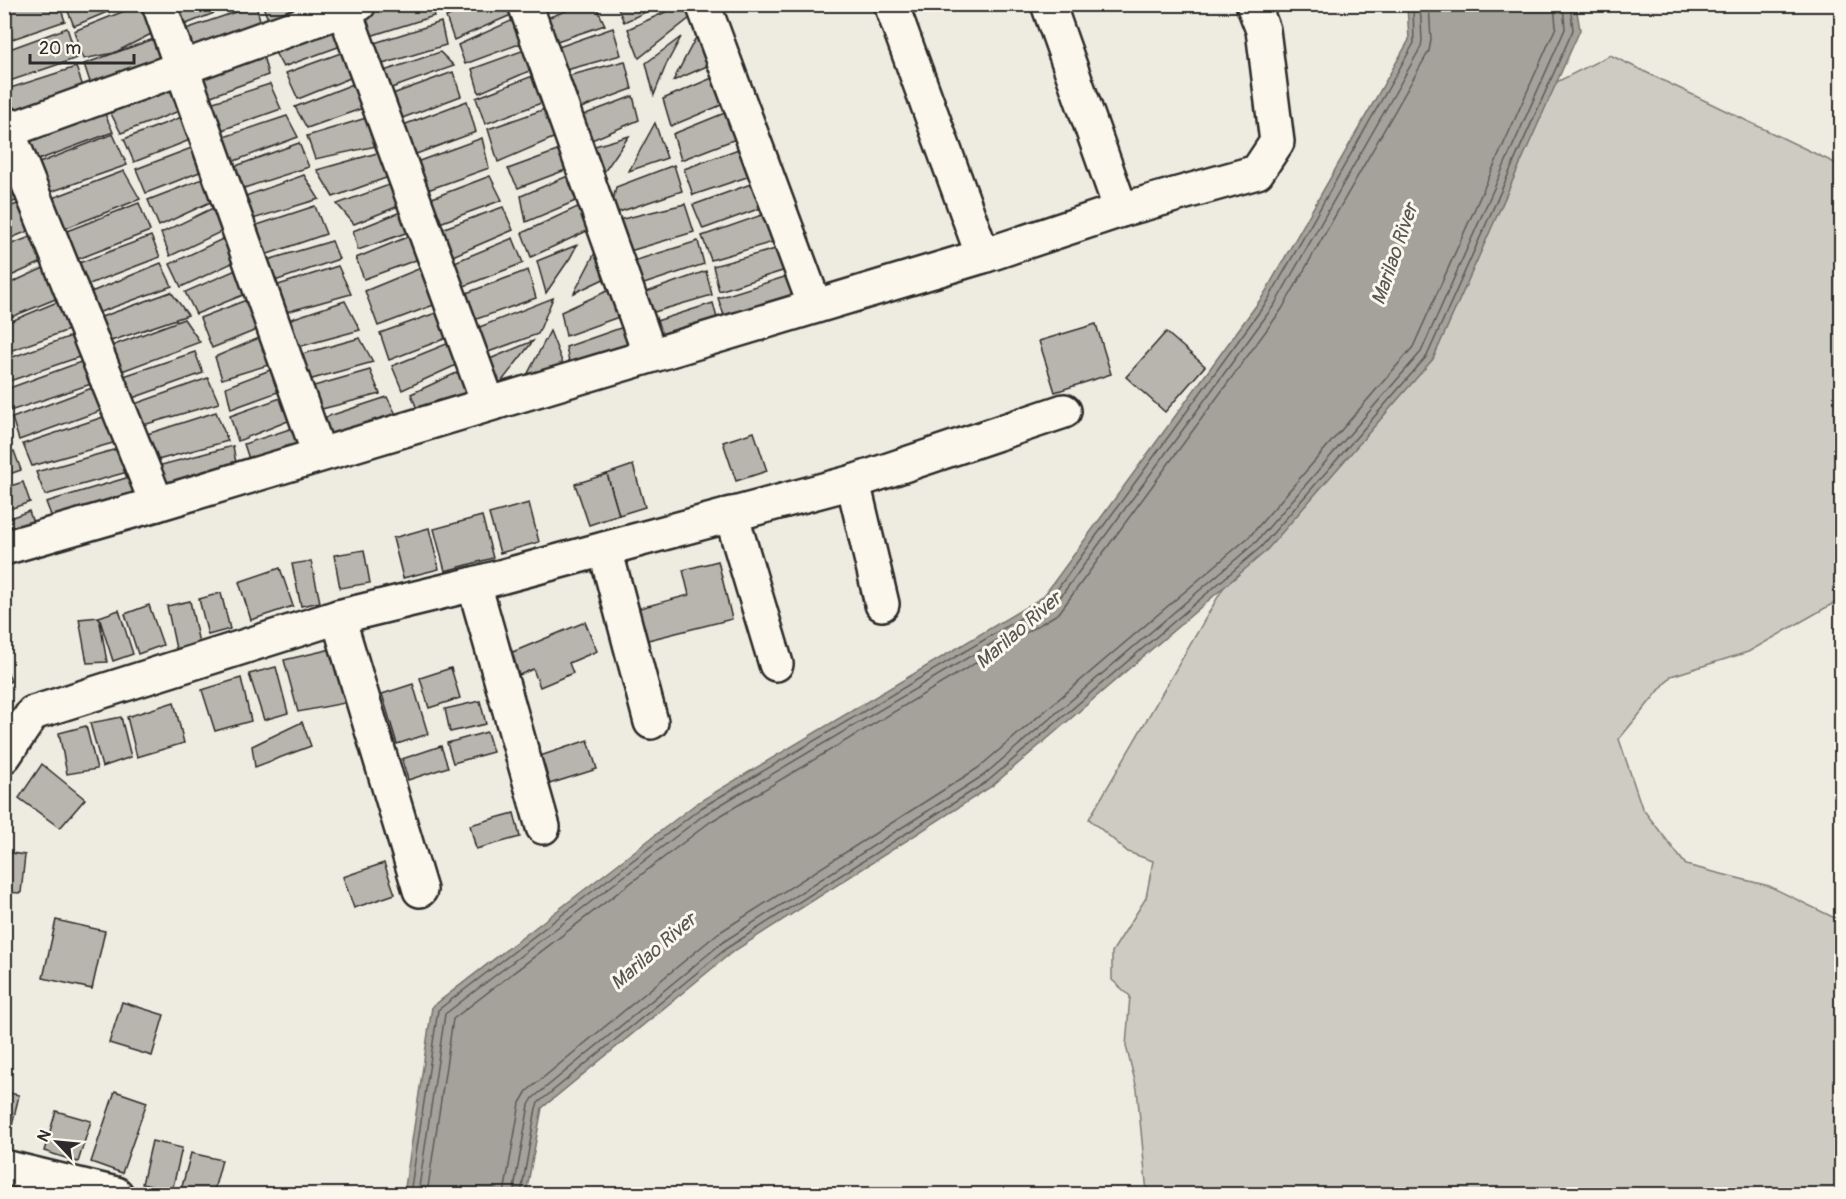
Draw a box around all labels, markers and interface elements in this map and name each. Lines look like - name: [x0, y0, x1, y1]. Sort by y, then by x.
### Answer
- scale bar: [30, 27, 134, 65]
- text: 20 m: [39, 37, 81, 60]
- water label: Marilao River: [1366, 198, 1424, 308]
- water label: Marilao River: [970, 585, 1068, 674]
- water label: Marilao River: [605, 906, 703, 995]
- north arrow: [27, 1112, 87, 1172]
- text: N: [33, 1126, 56, 1145]

